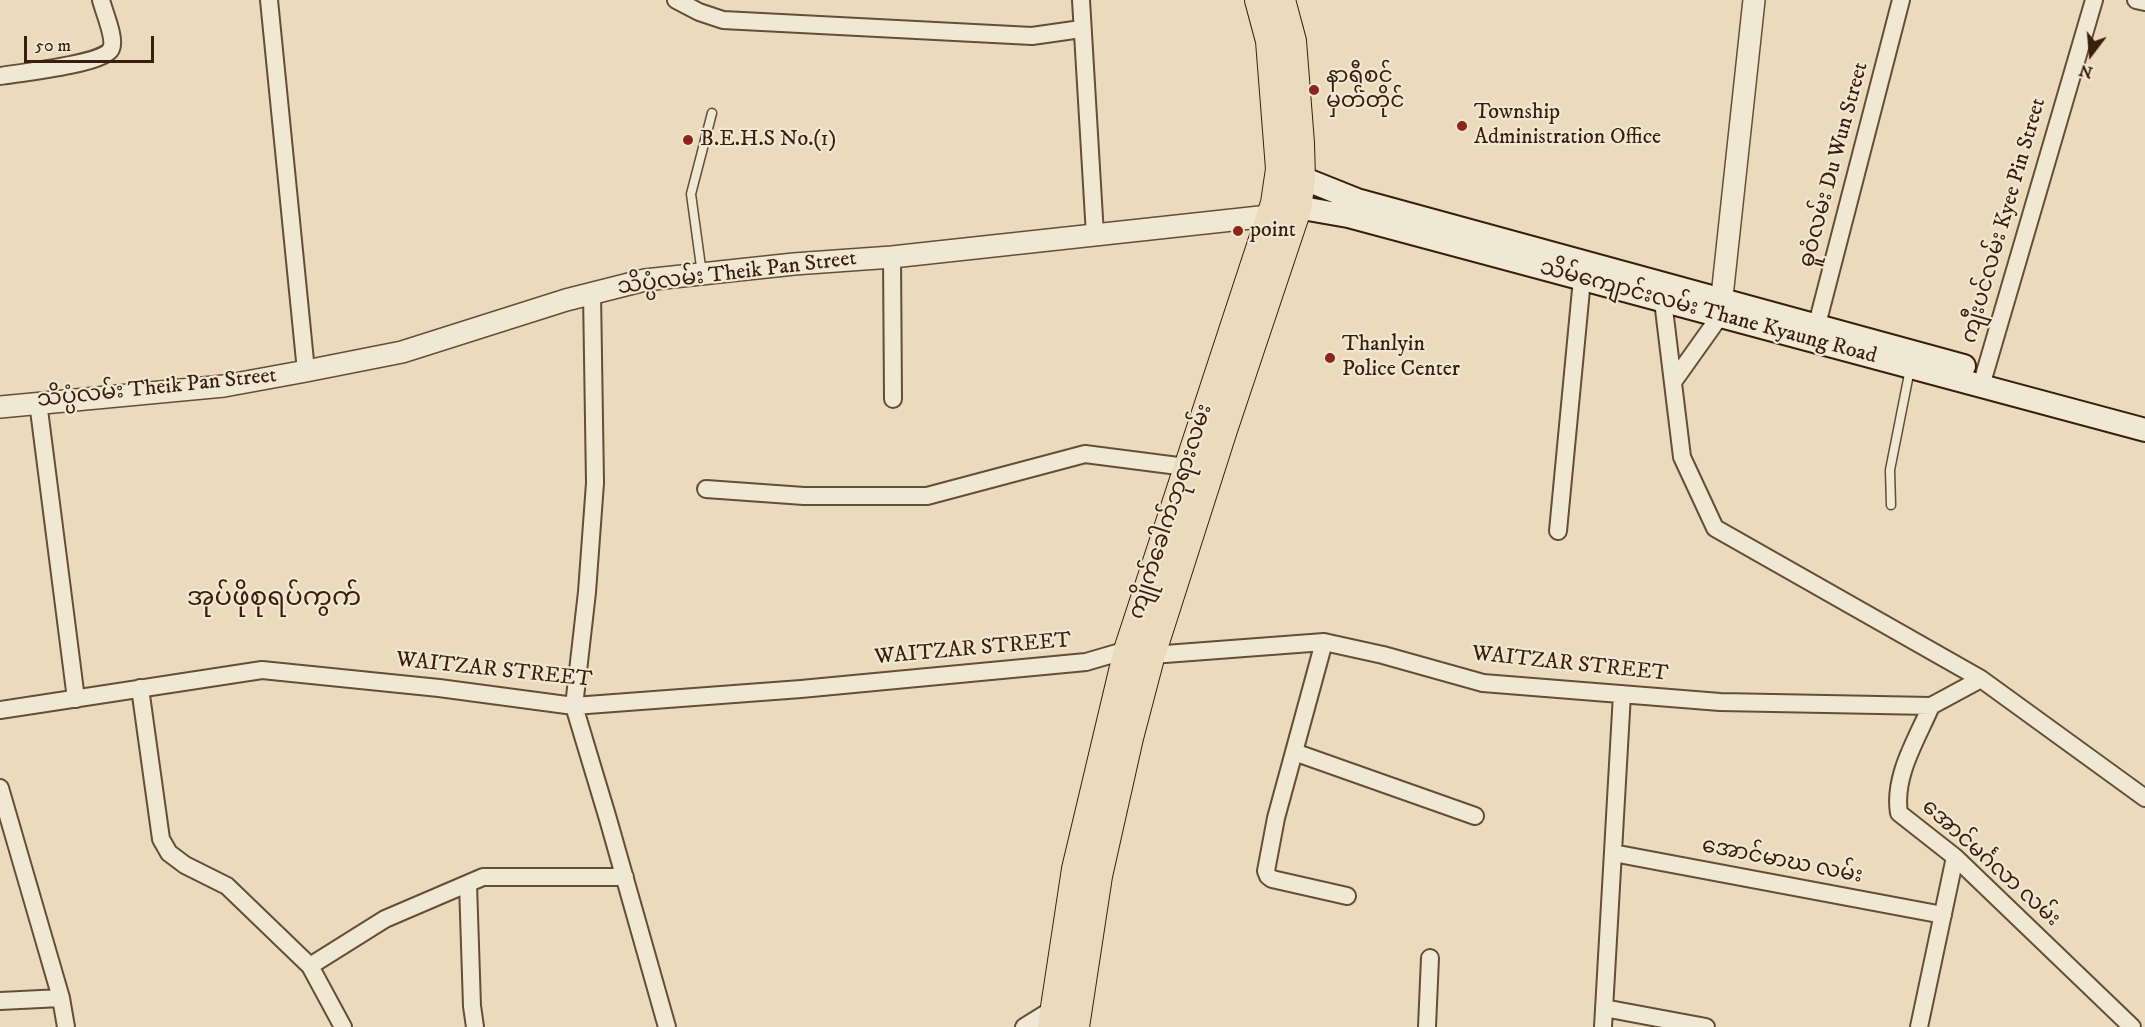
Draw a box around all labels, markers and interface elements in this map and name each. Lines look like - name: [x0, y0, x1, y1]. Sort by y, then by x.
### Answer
- scale bar: [27, 24, 158, 62]
- north arrow: [2061, 24, 2121, 84]
- text: 50 m: [35, 35, 71, 57]
- street label: ဓူဝံလမ်း Du Wun Street: [1795, 60, 1875, 270]
- text: N: [2077, 60, 2095, 83]
- place label: နာရီစင် မှတ်တိုင်: [1326, 64, 1405, 116]
- marker: နာရီစင် မှတ်တိုင်: [1307, 83, 1321, 97]
- street label: ကျီးပင်လမ်း Kyee Pin Street: [1957, 95, 2053, 347]
- place label: Township Administration Office: [1474, 100, 1661, 152]
- marker: Township Administration Office: [1455, 119, 1469, 133]
- place label: B.E.H.S No.(1): [700, 127, 836, 153]
- marker: B.E.H.S No.(1): [681, 133, 695, 147]
- place label: point: [1250, 218, 1296, 244]
- marker: point: [1231, 224, 1245, 238]
- street label: သိပ္ပံလမ်း Theik Pan Street: [616, 246, 858, 302]
- street label: သိမ်ကျောင်းလမ်း Thane Kyaung Road: [1537, 255, 1879, 371]
- place label: Thanlyin Police Center: [1342, 332, 1460, 384]
- marker: Thanlyin Police Center: [1323, 351, 1337, 365]
- street label: သိပ္ပံလမ်း Theik Pan Street: [36, 363, 278, 415]
- street label: ကျိုက်ခေါက်ဘုရားလမ်း: [1125, 401, 1219, 623]
- district label: အုပ်ဖိုစုရပ်ကွက်: [187, 584, 361, 616]
- street label: WAITZAR STREET: [874, 628, 1072, 672]
- street label: WAITZAR STREET: [1470, 642, 1670, 688]
- street label: WAITZAR STREET: [394, 648, 594, 694]
- street label: အောင်မင်္ဂလာ လမ်း: [1915, 795, 2065, 933]
- street label: အောင်မာဃ လမ်း: [1699, 833, 1865, 891]

